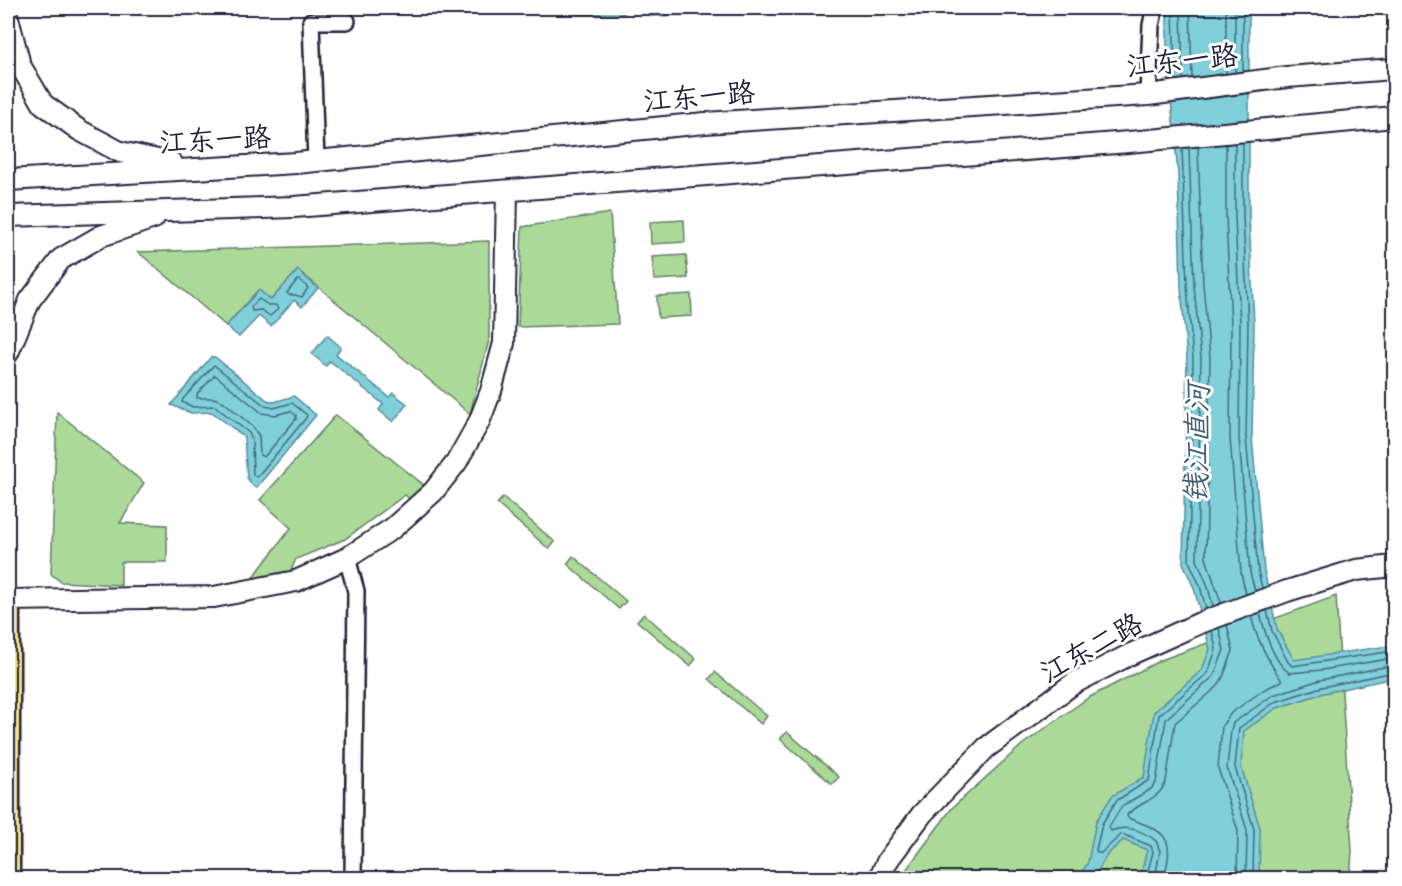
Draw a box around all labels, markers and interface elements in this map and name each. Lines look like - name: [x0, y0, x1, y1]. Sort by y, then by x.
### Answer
- street label: 江东一路: [1125, 37, 1240, 84]
- street label: 江东一路: [642, 74, 756, 119]
- street label: 江东一路: [158, 119, 272, 160]
- water label: 钱江直河: [1177, 378, 1217, 503]
- street label: 江东二路: [1034, 605, 1149, 690]

